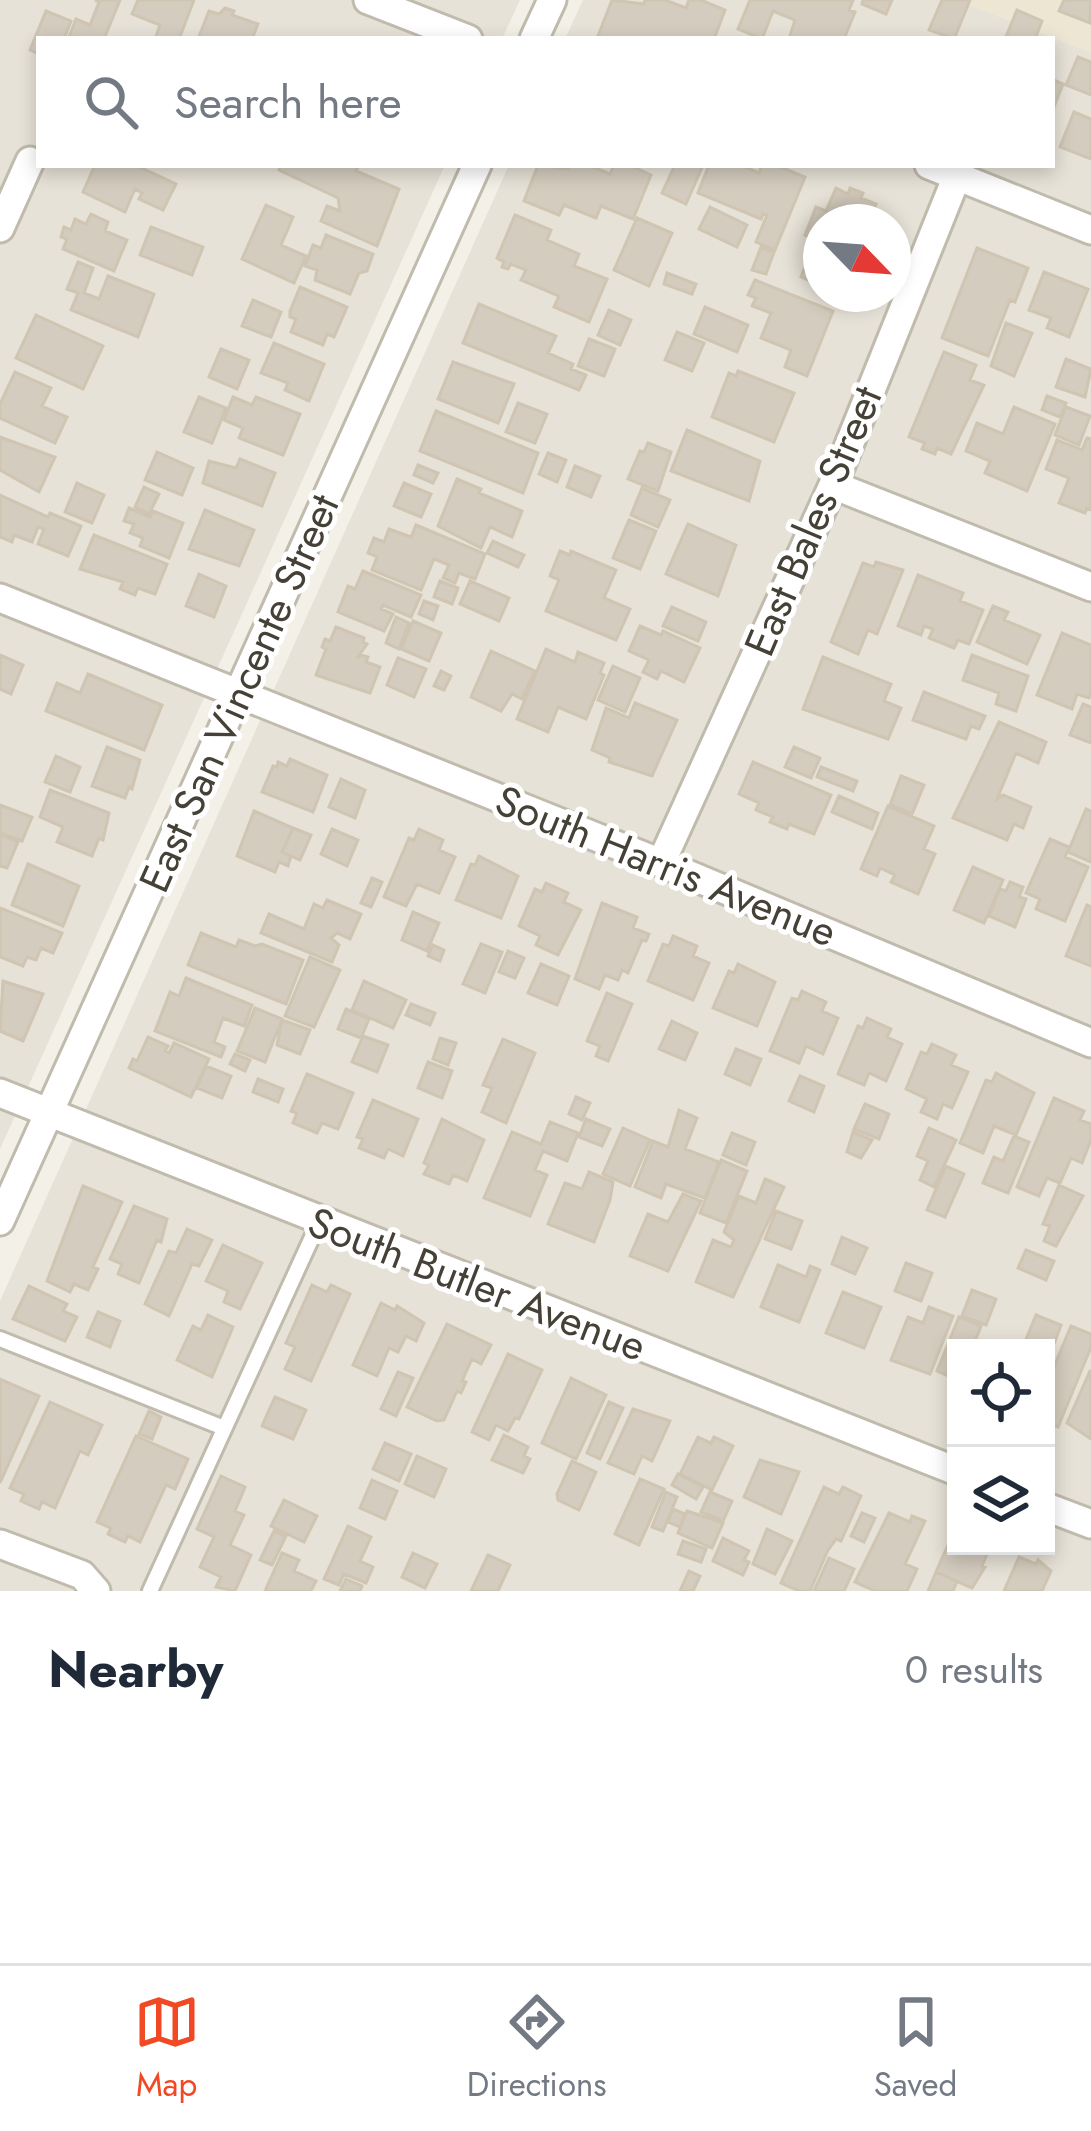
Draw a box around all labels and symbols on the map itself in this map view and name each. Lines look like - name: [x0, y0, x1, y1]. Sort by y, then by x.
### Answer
- north arrow: [803, 204, 911, 312]
- street label: East Bales Street: [729, 377, 897, 665]
- street label: East San Vincente Street: [124, 484, 354, 902]
- street label: South Harris Avenue: [486, 770, 846, 962]
- street label: South Butler Avenue: [299, 1191, 655, 1377]

